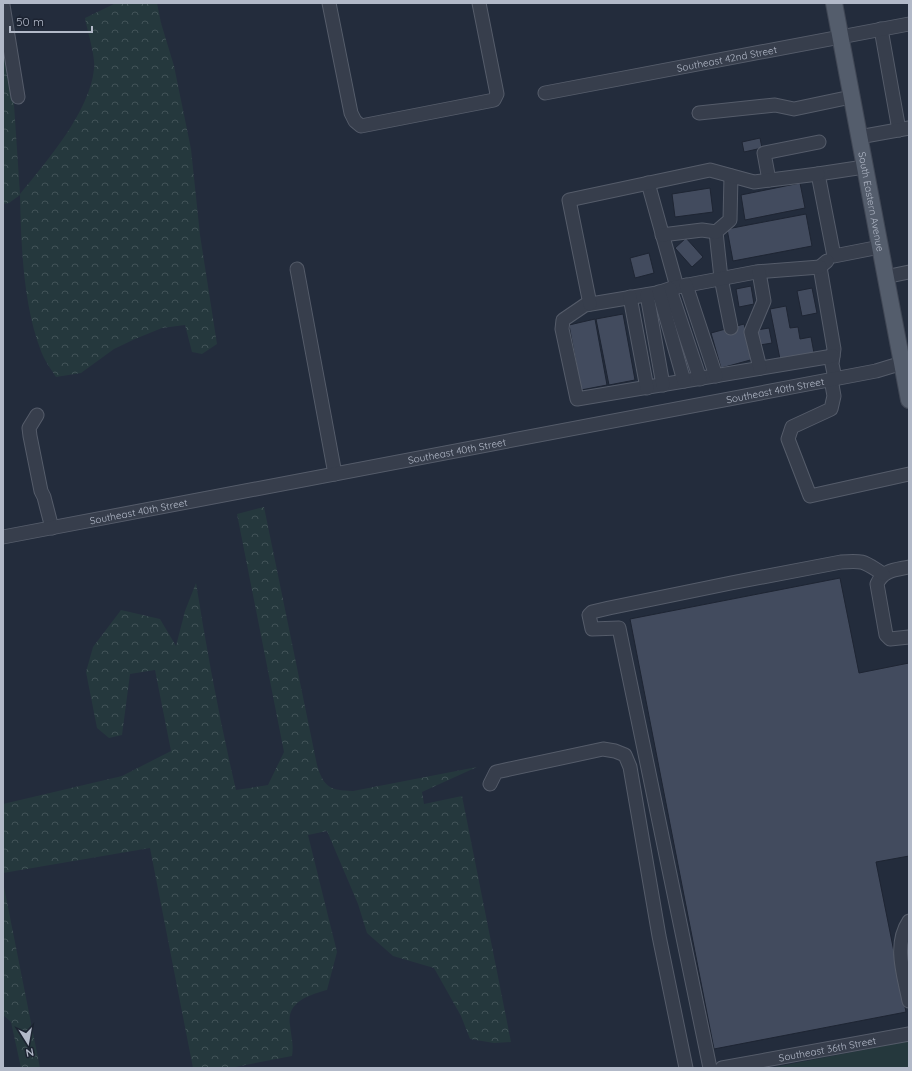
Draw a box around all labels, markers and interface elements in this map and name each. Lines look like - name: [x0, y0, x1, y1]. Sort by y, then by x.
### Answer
- scale bar: [10, 8, 92, 34]
- text: 50 m: [16, 14, 44, 29]
- street label: Southeast 42nd Street: [676, 43, 779, 74]
- street label: South Eastern Avenue: [856, 151, 887, 253]
- street label: Southeast 40th Street: [725, 374, 826, 406]
- street label: Southeast 40th Street: [407, 435, 508, 466]
- street label: Southeast 40th Street: [89, 495, 189, 527]
- north arrow: [8, 1023, 48, 1063]
- street label: Southeast 36th Street: [777, 1034, 878, 1064]
- text: N: [25, 1045, 35, 1060]

